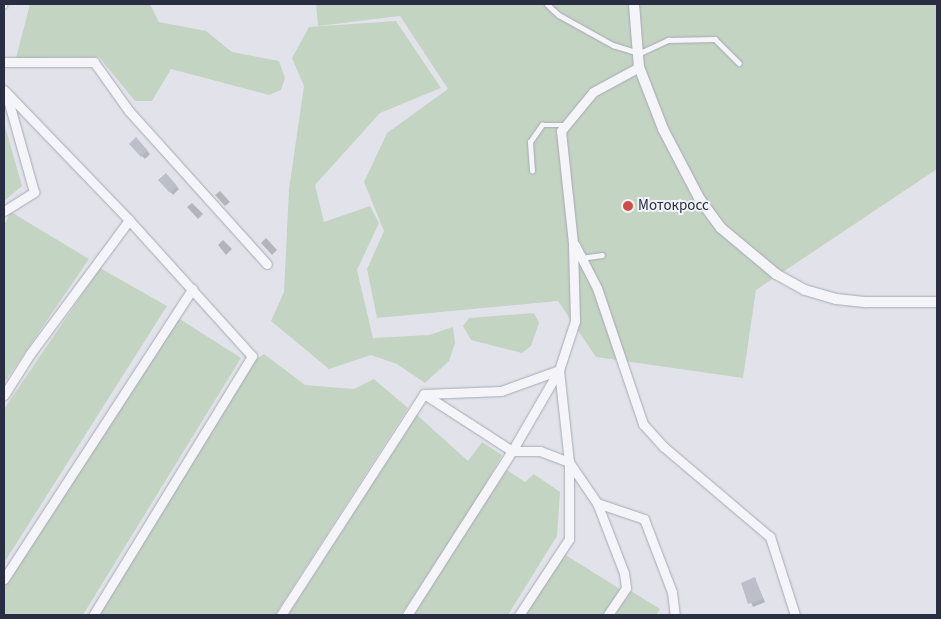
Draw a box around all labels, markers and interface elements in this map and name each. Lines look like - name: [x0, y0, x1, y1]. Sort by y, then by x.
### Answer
- place label: Мотокросс: [638, 197, 709, 215]
- marker: Мотокросс: [622, 200, 634, 212]

